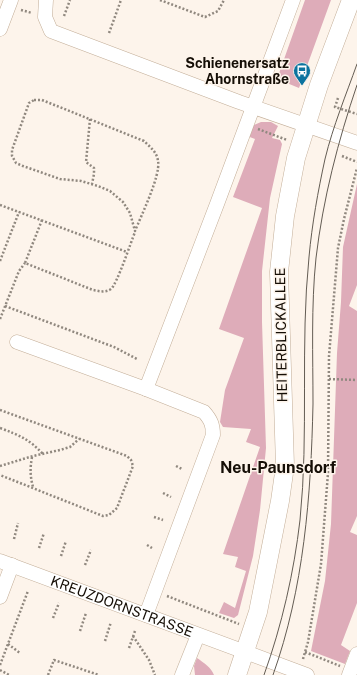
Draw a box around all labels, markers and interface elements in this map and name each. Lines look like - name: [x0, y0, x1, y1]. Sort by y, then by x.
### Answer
- place label: Schienenersatz Ahornstraße: [185, 55, 289, 87]
- bus stop icon: Schienenersatz Ahornstraße: [292, 61, 312, 86]
- street label: HEITERBLICKALLEE: [272, 268, 290, 402]
- district label: Neu-Paunsdorf: [220, 458, 337, 477]
- street label: KREUZDORNSTRASSE: [48, 572, 195, 640]

